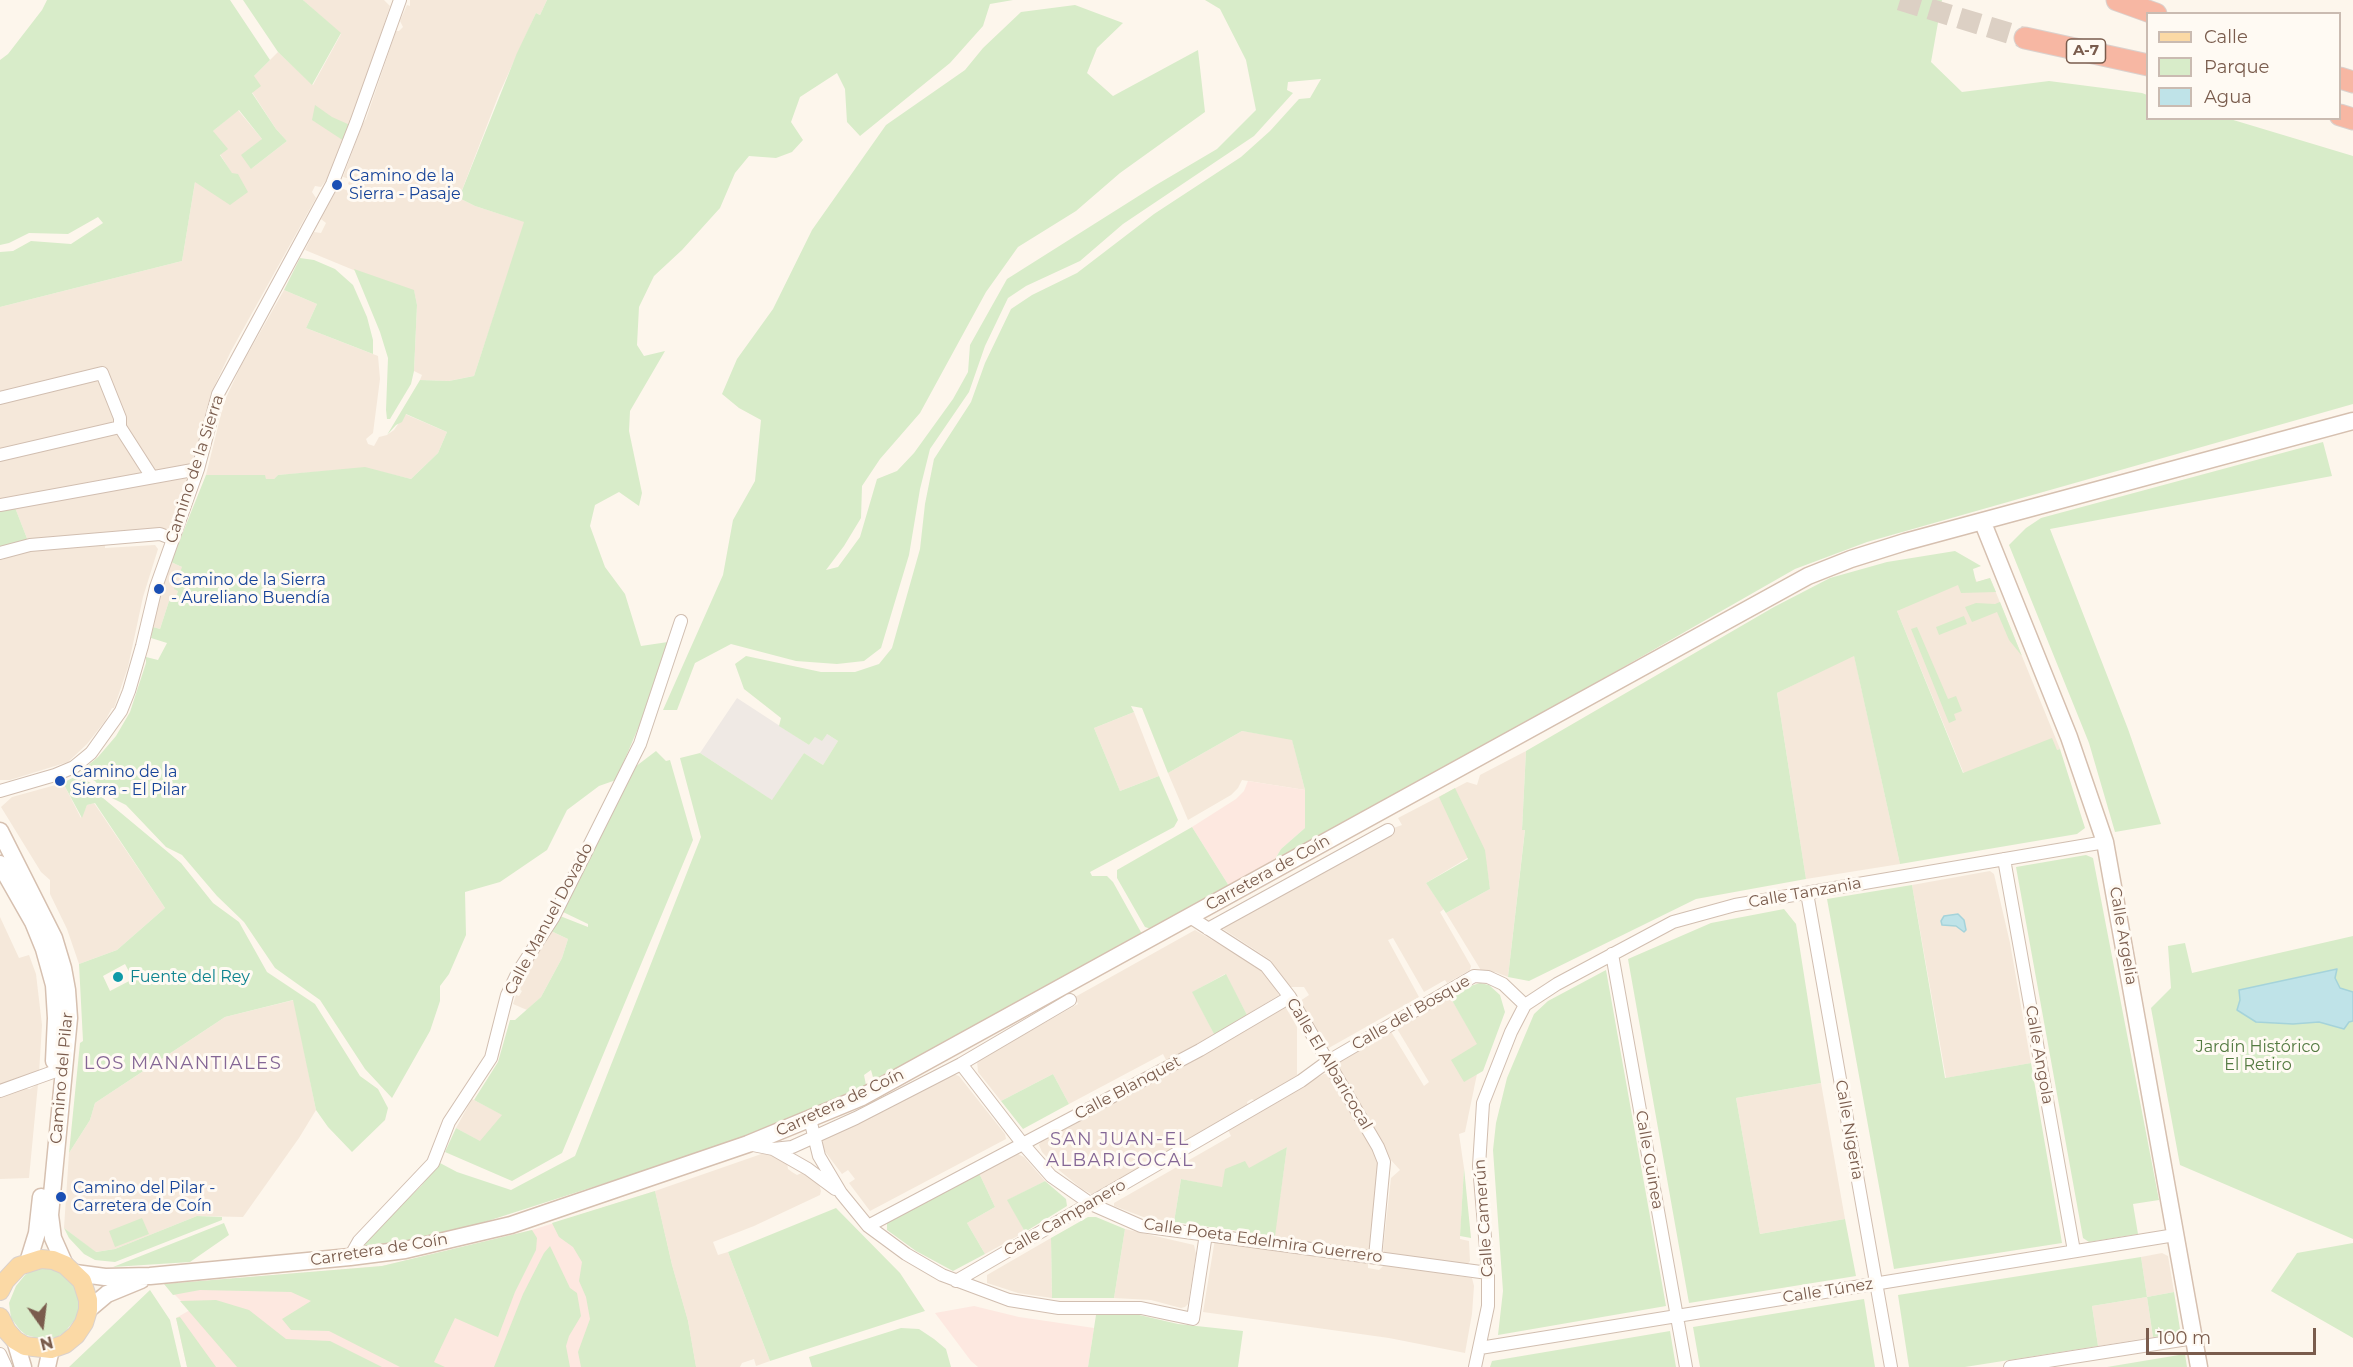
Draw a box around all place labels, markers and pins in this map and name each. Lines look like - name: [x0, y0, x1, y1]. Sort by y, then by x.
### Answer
- place label: Camino de la Sierra - Pasaje: [349, 166, 461, 204]
- marker: Camino de la Sierra - Pasaje: [330, 178, 344, 192]
- place label: Camino de la Sierra - Aureliano Buendía: [171, 570, 330, 608]
- marker: Camino de la Sierra - Aureliano Buendía: [152, 582, 166, 596]
- place label: Camino de la Sierra - El Pilar: [72, 762, 187, 800]
- marker: Camino de la Sierra - El Pilar: [53, 774, 67, 788]
- place label: Fuente del Rey: [130, 967, 250, 987]
- marker: Fuente del Rey: [111, 970, 125, 984]
- place label: Camino del Pilar - Carretera de Coín: [73, 1178, 215, 1216]
- marker: Camino del Pilar - Carretera de Coín: [54, 1190, 68, 1204]

